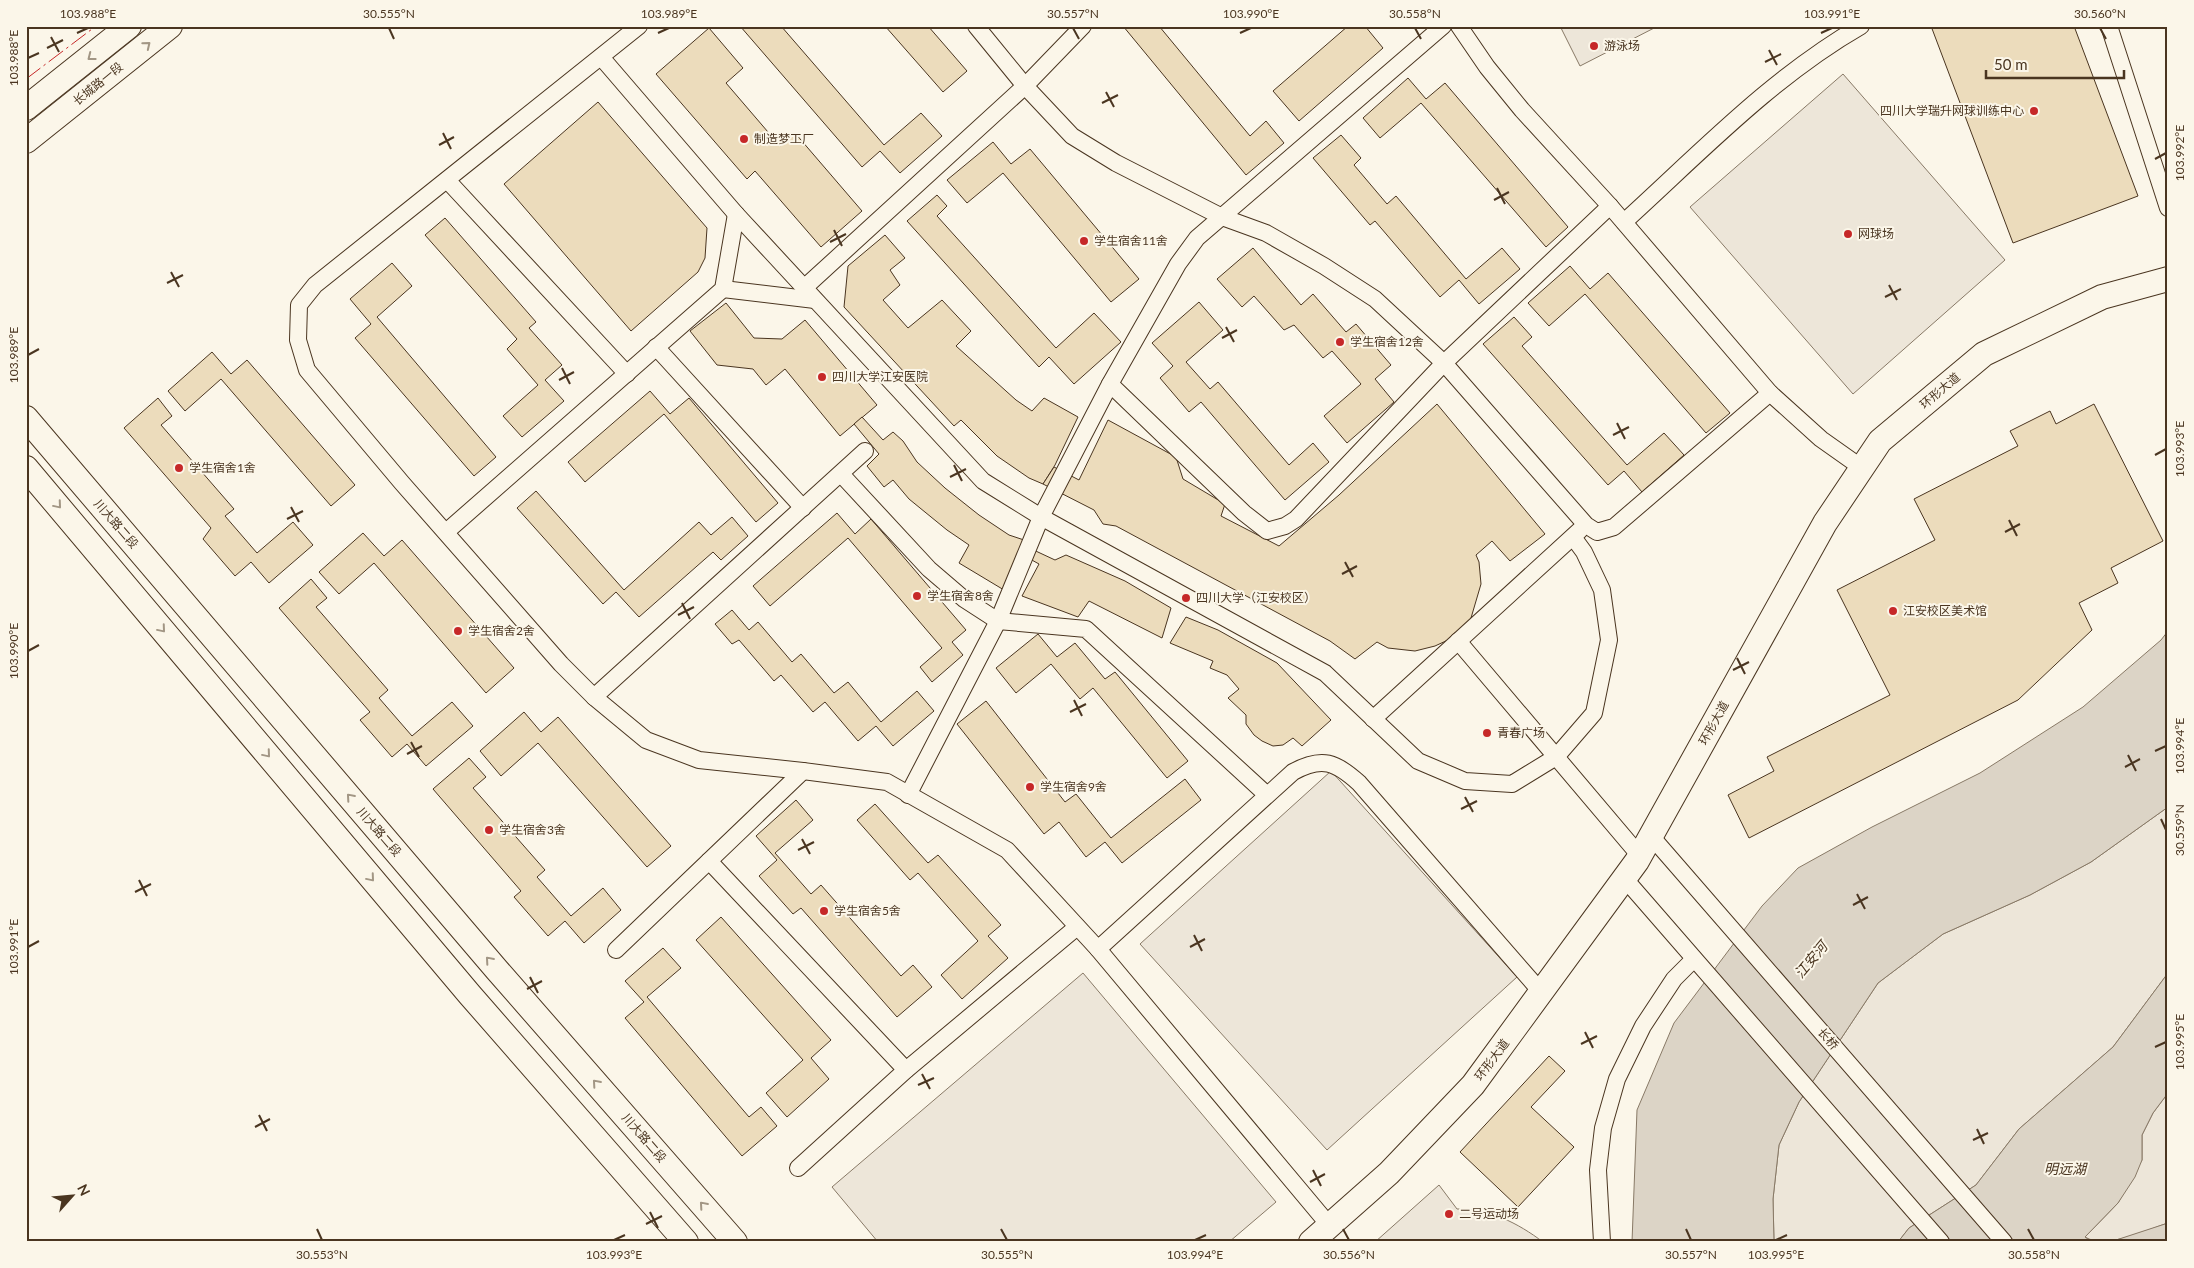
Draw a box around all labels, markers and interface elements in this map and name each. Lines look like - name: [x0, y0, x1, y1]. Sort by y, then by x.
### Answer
- text: 103.988°E: [60, 6, 116, 21]
- text: 30.555°N: [363, 6, 415, 21]
- text: 103.989°E: [641, 6, 697, 21]
- text: 30.557°N: [1047, 6, 1099, 21]
- text: 103.990°E: [1223, 6, 1279, 21]
- text: 30.558°N: [1389, 6, 1441, 21]
- text: 103.991°E: [1804, 6, 1860, 21]
- text: 30.560°N: [2074, 6, 2126, 21]
- text: 103.988°E: [6, 30, 21, 86]
- place label: 游泳场: [1604, 38, 1640, 53]
- marker: 游泳场: [1588, 40, 1600, 52]
- one-way arrow: [141, 42, 150, 51]
- scale bar: [1986, 48, 2124, 80]
- one-way arrow: [88, 51, 97, 59]
- text: 50 m: [1994, 55, 2028, 73]
- street label: 长城路一段: [70, 59, 126, 108]
- place label: 四川大学瑞升网球训练中心: [1880, 103, 2024, 118]
- marker: 四川大学瑞升网球训练中心: [2028, 105, 2040, 117]
- text: 103.992°E: [2172, 125, 2187, 181]
- place label: 制造梦工厂: [754, 131, 814, 146]
- marker: 制造梦工厂: [738, 133, 750, 145]
- place label: 网球场: [1858, 226, 1894, 241]
- marker: 网球场: [1842, 228, 1854, 240]
- place label: 学生宿舍11舍: [1094, 233, 1168, 248]
- marker: 学生宿舍11舍: [1078, 235, 1090, 247]
- text: 103.989°E: [6, 327, 21, 383]
- place label: 学生宿舍12舍: [1350, 334, 1424, 349]
- marker: 学生宿舍12舍: [1334, 336, 1346, 348]
- place label: 四川大学江安医院: [832, 369, 928, 384]
- street label: 环形大道: [1916, 369, 1963, 412]
- marker: 四川大学江安医院: [816, 371, 828, 383]
- text: 103.993°E: [2172, 421, 2187, 477]
- place label: 学生宿舍1舍: [189, 460, 256, 475]
- marker: 学生宿舍1舍: [173, 462, 185, 474]
- street label: 川大路二段: [91, 496, 142, 551]
- one-way arrow: [52, 499, 60, 508]
- place label: 学生宿舍8舍: [927, 588, 994, 603]
- marker: 学生宿舍8舍: [911, 590, 923, 602]
- place label: 四川大学（江安校区）: [1196, 590, 1316, 605]
- marker: 四川大学（江安校区）: [1180, 592, 1192, 604]
- place label: 江安校区美术馆: [1903, 603, 1987, 618]
- marker: 江安校区美术馆: [1887, 605, 1899, 617]
- text: 103.990°E: [6, 623, 21, 679]
- place label: 学生宿舍2舍: [468, 623, 535, 638]
- one-way arrow: [157, 624, 166, 633]
- marker: 学生宿舍2舍: [452, 625, 464, 637]
- street label: 环形大道: [1695, 698, 1732, 747]
- text: 103.994°E: [2172, 718, 2187, 774]
- place label: 青春广场: [1497, 725, 1545, 740]
- marker: 青春广场: [1481, 727, 1493, 739]
- one-way arrow: [261, 748, 270, 757]
- place label: 学生宿舍9舍: [1040, 779, 1107, 794]
- marker: 学生宿舍9舍: [1024, 781, 1036, 793]
- one-way arrow: [347, 794, 355, 803]
- street label: 川大路二段: [354, 804, 405, 859]
- text: 30.559°N: [2172, 804, 2187, 856]
- place label: 学生宿舍3舍: [499, 822, 566, 837]
- marker: 学生宿舍3舍: [483, 824, 495, 836]
- one-way arrow: [366, 872, 374, 881]
- place label: 学生宿舍5舍: [834, 903, 901, 918]
- marker: 学生宿舍5舍: [818, 905, 830, 917]
- text: 103.991°E: [6, 919, 21, 975]
- water label: 江安河: [1791, 936, 1833, 981]
- one-way arrow: [486, 957, 495, 966]
- text: 103.995°E: [2172, 1014, 2187, 1070]
- street label: 长桥: [1815, 1025, 1842, 1053]
- street label: 环形大道: [1471, 1036, 1512, 1083]
- one-way arrow: [593, 1079, 602, 1088]
- street label: 川大路二段: [619, 1110, 670, 1165]
- water label: 明远湖: [2044, 1160, 2088, 1177]
- north arrow: [48, 1170, 98, 1220]
- text: N: [74, 1181, 94, 1199]
- one-way arrow: [701, 1202, 709, 1211]
- place label: 二号运动场: [1459, 1206, 1519, 1221]
- marker: 二号运动场: [1443, 1208, 1455, 1220]
- text: 30.553°N: [296, 1247, 348, 1262]
- text: 103.993°E: [586, 1247, 642, 1262]
- text: 30.555°N: [981, 1247, 1033, 1262]
- text: 103.994°E: [1167, 1247, 1223, 1262]
- text: 30.556°N: [1323, 1247, 1375, 1262]
- text: 30.557°N: [1665, 1247, 1717, 1262]
- text: 103.995°E: [1748, 1247, 1804, 1262]
- text: 30.558°N: [2008, 1247, 2060, 1262]

